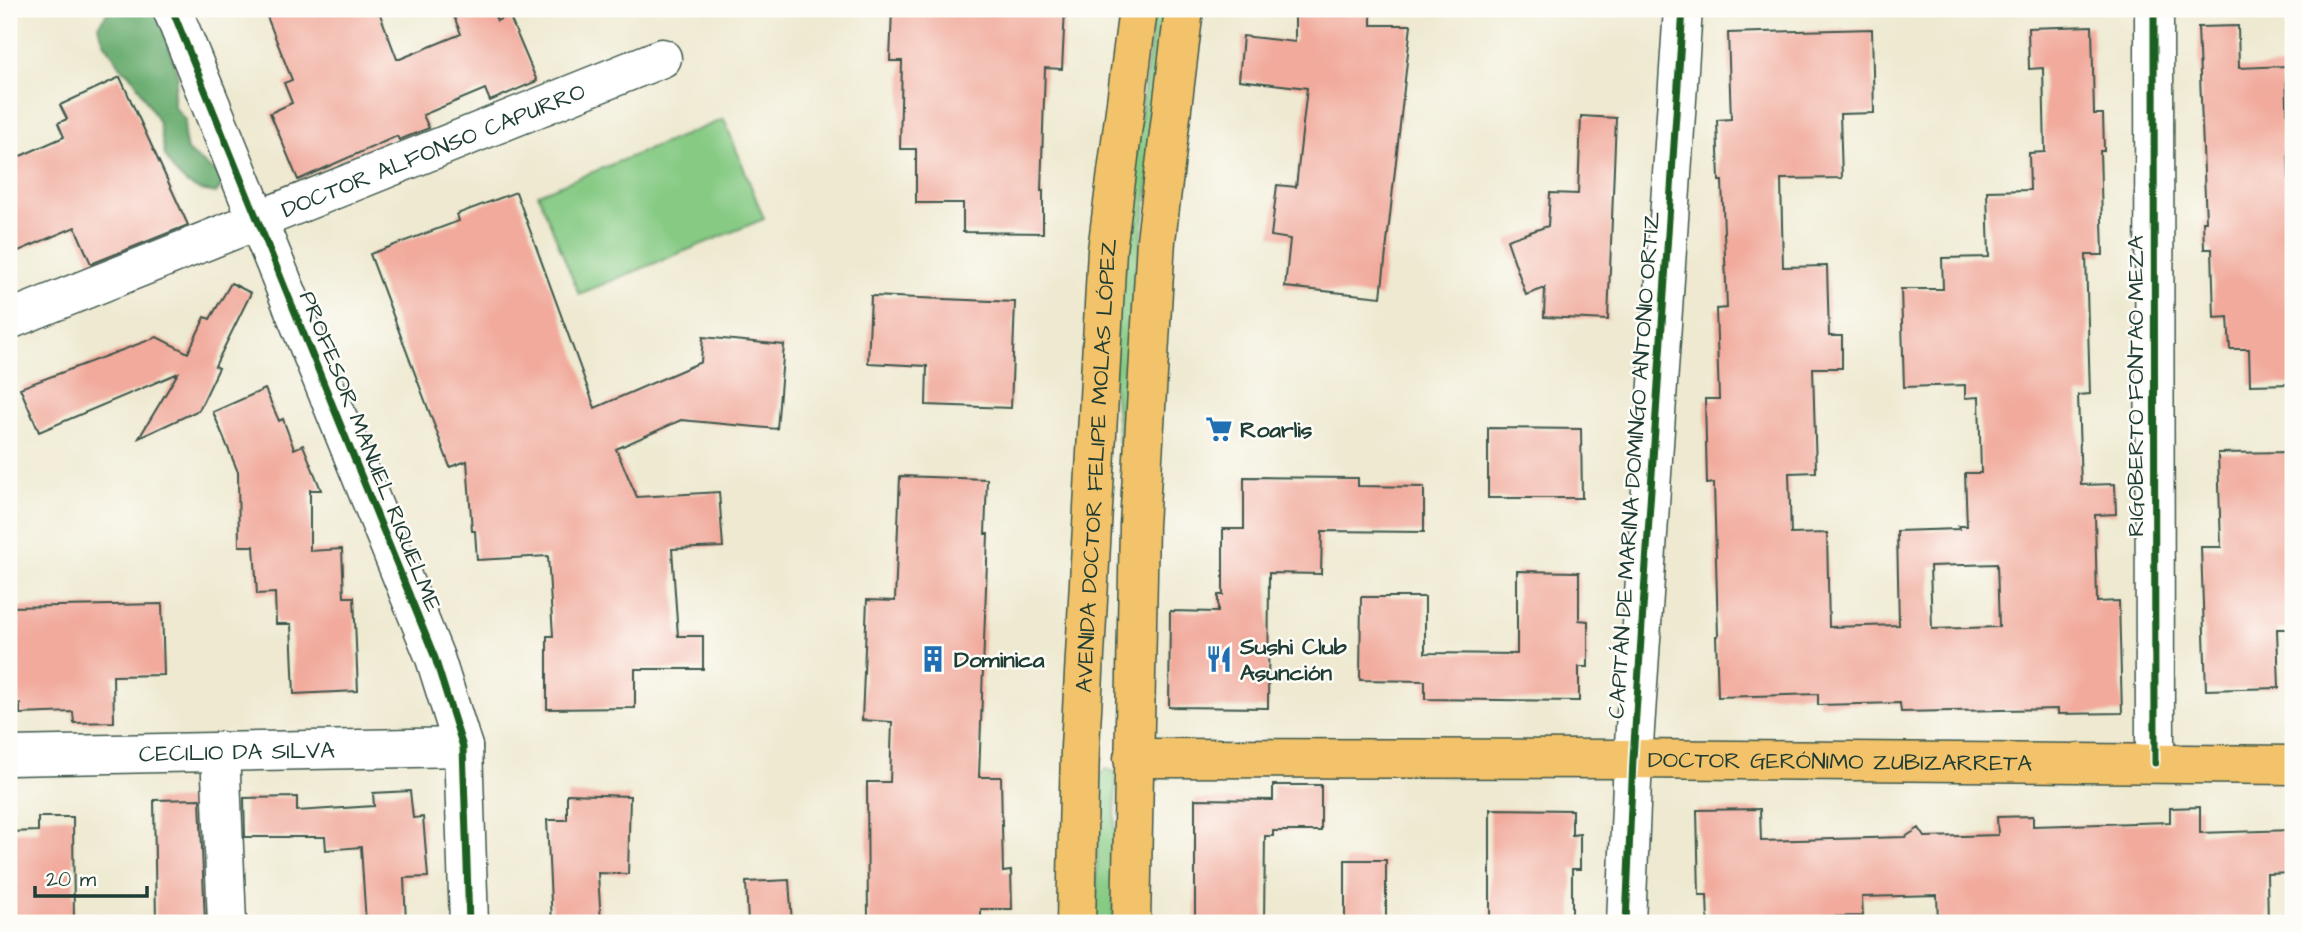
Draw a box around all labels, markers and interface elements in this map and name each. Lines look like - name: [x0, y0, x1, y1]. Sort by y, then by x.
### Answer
- street label: DOCTOR ALFONSO CAPURRO: [277, 75, 590, 226]
- street label: CAPITÁN DE MARINA DOMINGO ANTONIO ORTIZ: [1600, 210, 1668, 720]
- street label: RIGOBERTO FONTAO MEZA: [2120, 235, 2152, 537]
- street label: AVENIDA DOCTOR FELIPE MOLAS LÓPEZ: [1068, 236, 1125, 694]
- street label: PROFESOR MANUEL RIQUELME: [291, 286, 449, 617]
- supermarket icon: Roarlis: [1204, 414, 1234, 444]
- place label: Roarlis: [1240, 414, 1313, 446]
- place label: Sushi Club Asunción: [1239, 631, 1347, 689]
- building icon: Dominica: [918, 644, 948, 674]
- place label: Dominica: [954, 644, 1045, 676]
- restaurant icon: Sushi Club Asunción: [1204, 644, 1234, 674]
- street label: CECILIO DA SILVA: [139, 735, 336, 770]
- street label: DOCTOR GERÓNIMO ZUBIZARRETA: [1648, 744, 2032, 780]
- scale bar: [35, 855, 147, 899]
- text: 20 m: [46, 865, 97, 894]

